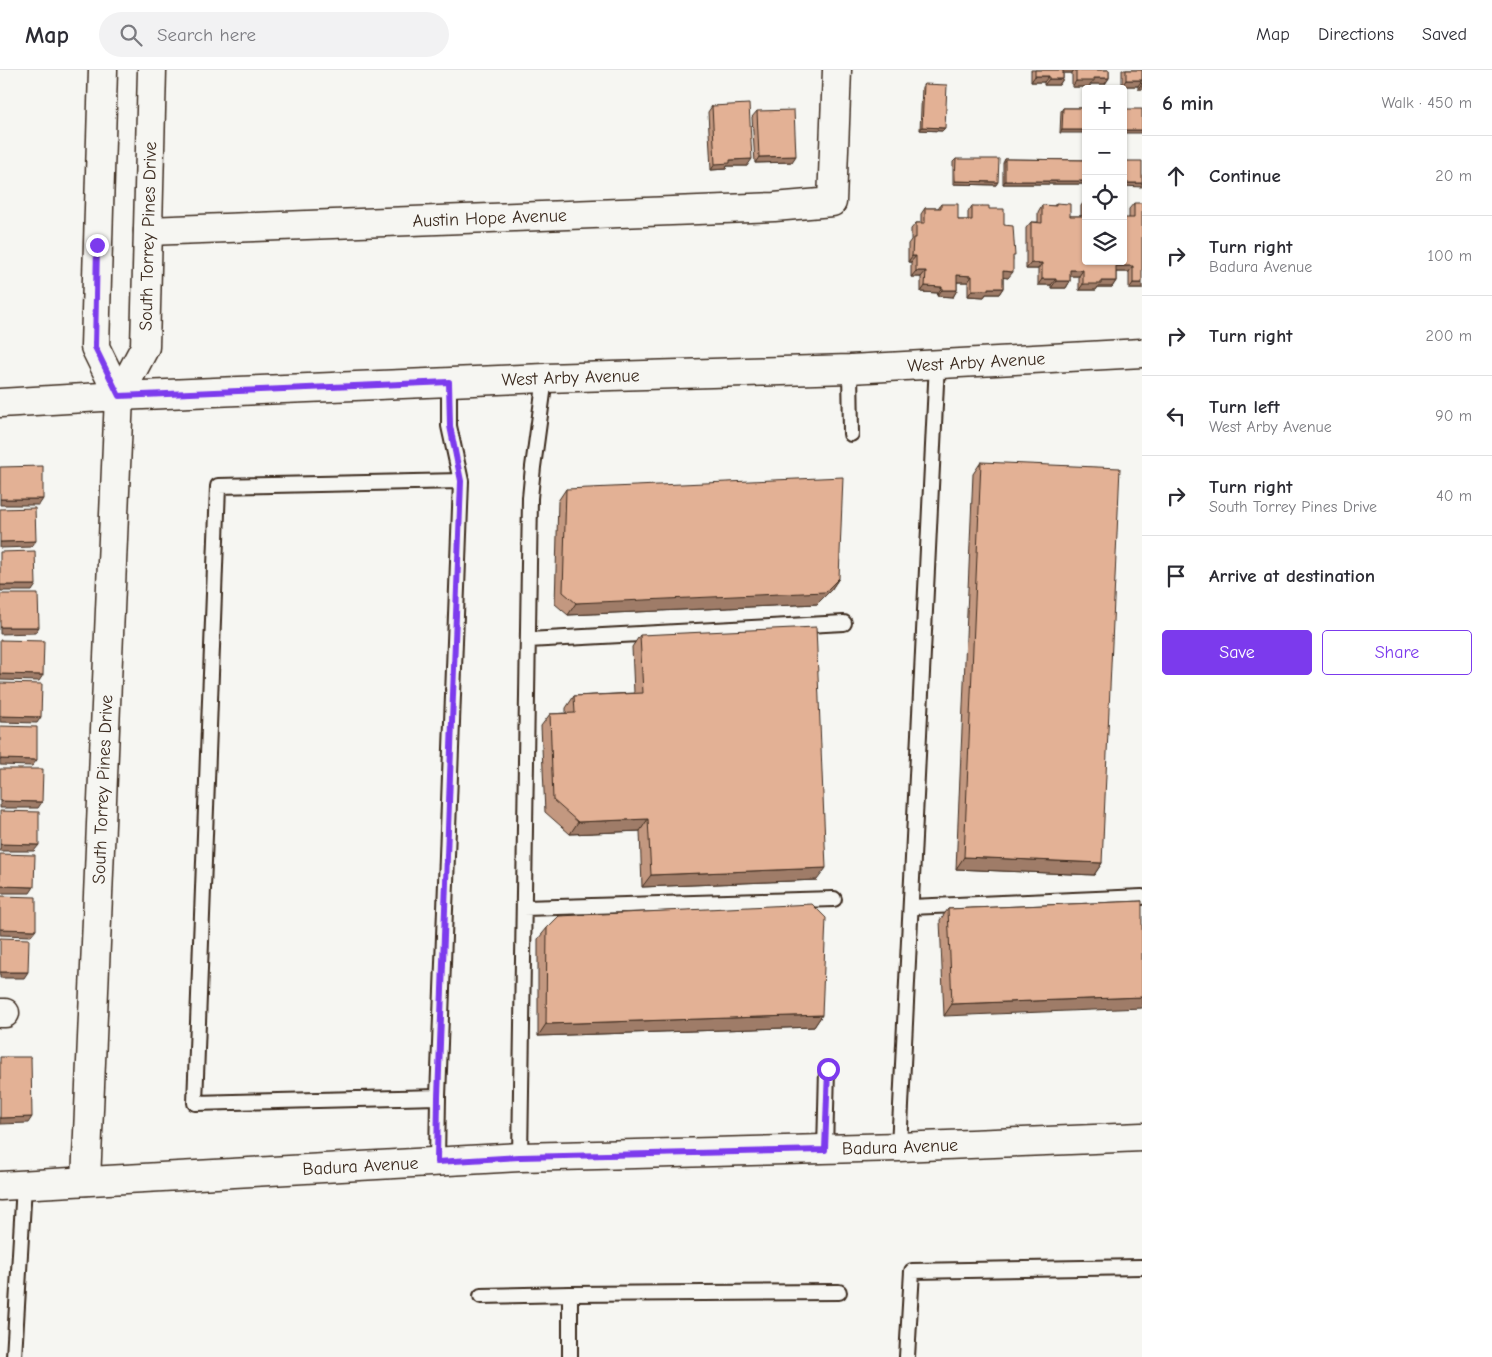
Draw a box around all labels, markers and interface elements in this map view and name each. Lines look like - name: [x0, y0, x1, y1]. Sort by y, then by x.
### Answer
- search box: [99, 12, 449, 57]
- text: Map: [25, 21, 69, 49]
- icon: search: [117, 21, 145, 49]
- text: Search here: [157, 24, 256, 46]
- text: Map: [1256, 24, 1290, 45]
- text: Directions: [1318, 24, 1394, 45]
- text: Saved: [1422, 24, 1467, 45]
- map controls: [1082, 85, 1127, 265]
- button: +: [1082, 85, 1127, 130]
- text: 6 min: [1162, 91, 1214, 115]
- text: Walk · 450 m: [1381, 94, 1472, 112]
- button: −: [1082, 130, 1127, 175]
- street label: South Torrey Pines Drive: [135, 141, 161, 331]
- icon: ahead: [1162, 162, 1190, 190]
- text: Continue: [1209, 165, 1281, 187]
- text: 20 m: [1435, 167, 1472, 185]
- button: locate: [1082, 175, 1127, 220]
- street label: Austin Hope Avenue: [412, 204, 567, 231]
- button: layers: [1082, 220, 1127, 265]
- route end: [86, 234, 109, 257]
- text: Turn right: [1209, 236, 1293, 258]
- icon: right: [1162, 242, 1190, 270]
- text: 100 m: [1428, 247, 1472, 265]
- text: Badura Avenue: [1209, 258, 1312, 276]
- icon: right: [1162, 322, 1190, 350]
- text: Turn right: [1209, 325, 1293, 347]
- text: 200 m: [1426, 327, 1472, 345]
- street label: West Arby Avenue: [907, 348, 1046, 376]
- street label: West Arby Avenue: [501, 365, 640, 390]
- text: Turn left: [1209, 396, 1280, 418]
- icon: left: [1162, 402, 1190, 430]
- text: 90 m: [1435, 407, 1472, 425]
- text: West Arby Avenue: [1209, 418, 1332, 436]
- text: Turn right: [1209, 476, 1293, 498]
- icon: right: [1162, 482, 1190, 510]
- text: 40 m: [1436, 487, 1472, 505]
- text: South Torrey Pines Drive: [1209, 498, 1377, 516]
- icon: arrive: [1162, 562, 1190, 590]
- text: Arrive at destination: [1209, 565, 1375, 587]
- button: Save: [1162, 630, 1312, 675]
- button: Share: [1322, 630, 1472, 675]
- street label: South Torrey Pines Drive: [88, 694, 117, 884]
- route start: [817, 1058, 840, 1081]
- street label: Badura Avenue: [842, 1134, 959, 1159]
- street label: Badura Avenue: [302, 1152, 419, 1180]

